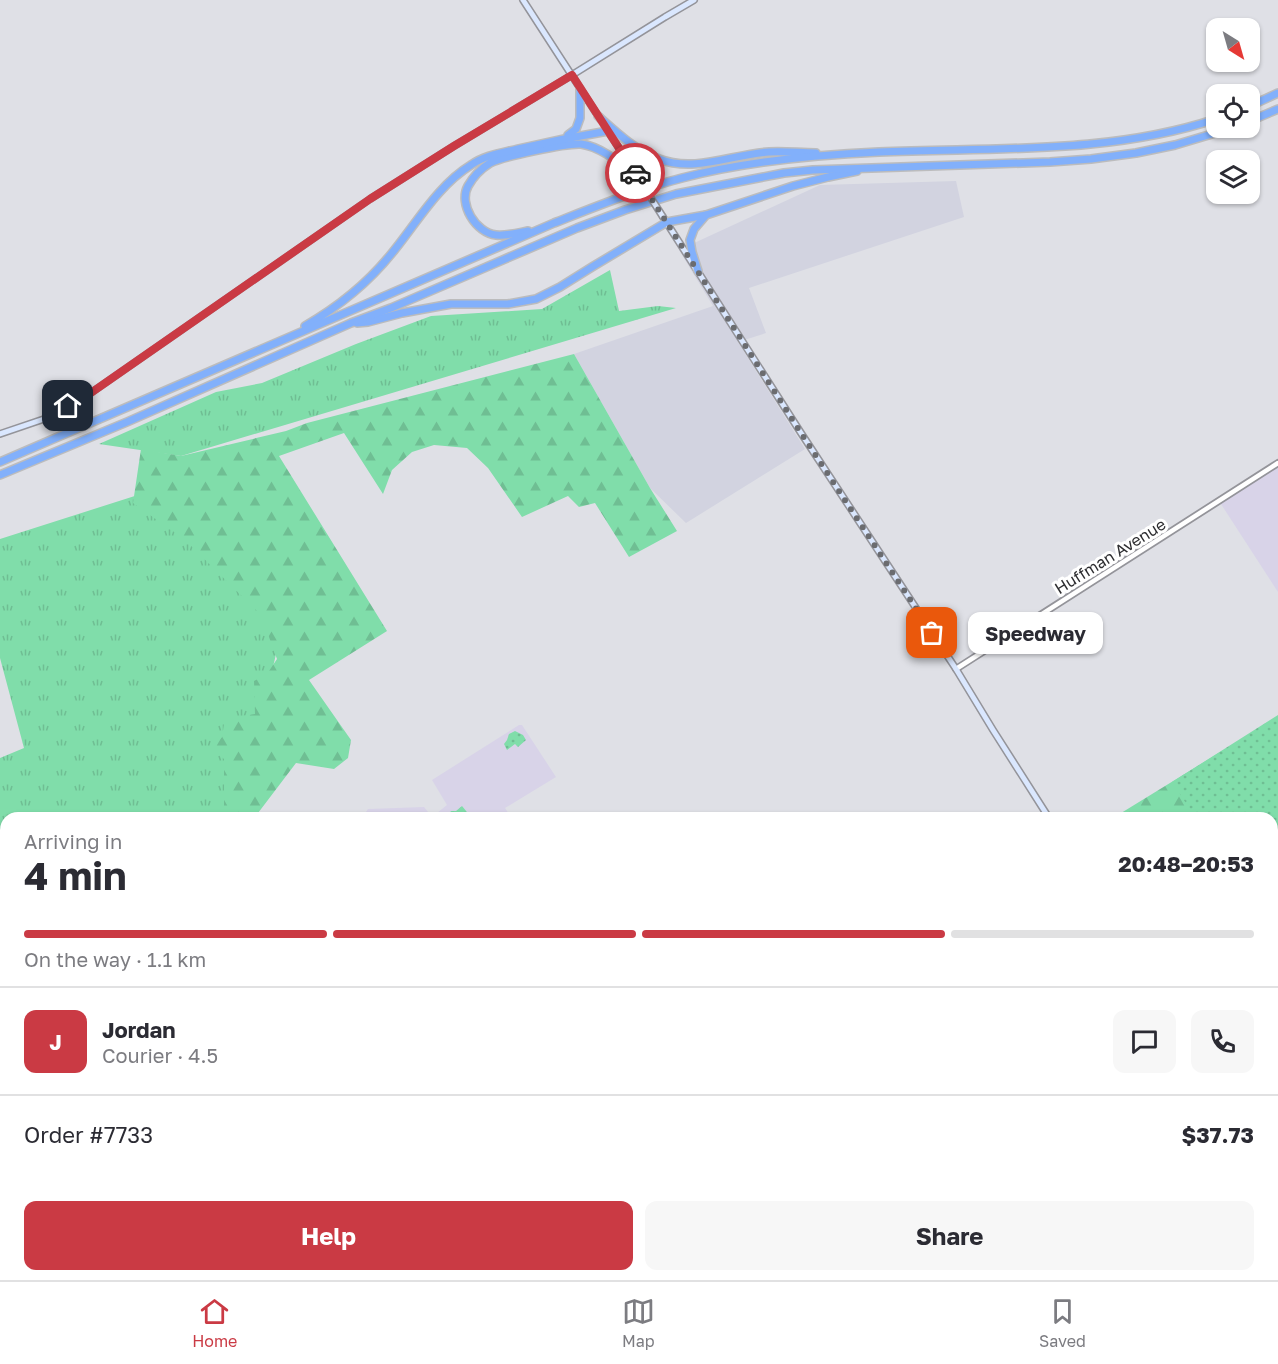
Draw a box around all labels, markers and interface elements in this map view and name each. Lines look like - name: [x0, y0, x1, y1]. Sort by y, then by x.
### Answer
- north arrow: [1206, 18, 1260, 72]
- map controls: [1206, 18, 1260, 204]
- button: locate: [1206, 84, 1260, 138]
- courier: [605, 143, 665, 203]
- button: layers: [1206, 150, 1260, 204]
- icon: car: [619, 157, 652, 190]
- pin: [42, 380, 93, 431]
- icon: home: [51, 389, 84, 422]
- street label: Huffman Avenue: [1051, 514, 1169, 598]
- pin: [906, 607, 957, 658]
- callout: Speedway: [968, 612, 1103, 654]
- icon: bag: [915, 616, 948, 649]
- text: Speedway: [985, 621, 1086, 645]
- text: Arriving in: [24, 829, 122, 853]
- text: 20:48–20:53: [1118, 850, 1254, 877]
- text: 4 min: [24, 852, 127, 899]
- text: On the way · 1.1 km: [24, 947, 206, 971]
- button: chat: [1113, 1010, 1176, 1073]
- button: phone: [1191, 1010, 1254, 1073]
- text: Jordan: [102, 1016, 176, 1043]
- text: J: [49, 1028, 62, 1055]
- text: Courier · 4.5: [102, 1043, 218, 1067]
- text: Order #7733: [24, 1121, 153, 1148]
- text: $37.73: [1181, 1121, 1254, 1148]
- button: Help: [24, 1201, 633, 1270]
- button: Share: [645, 1201, 1254, 1270]
- tab: Home: [192, 1295, 237, 1351]
- tab: Map: [622, 1295, 655, 1351]
- tab: Saved: [1039, 1295, 1086, 1351]

